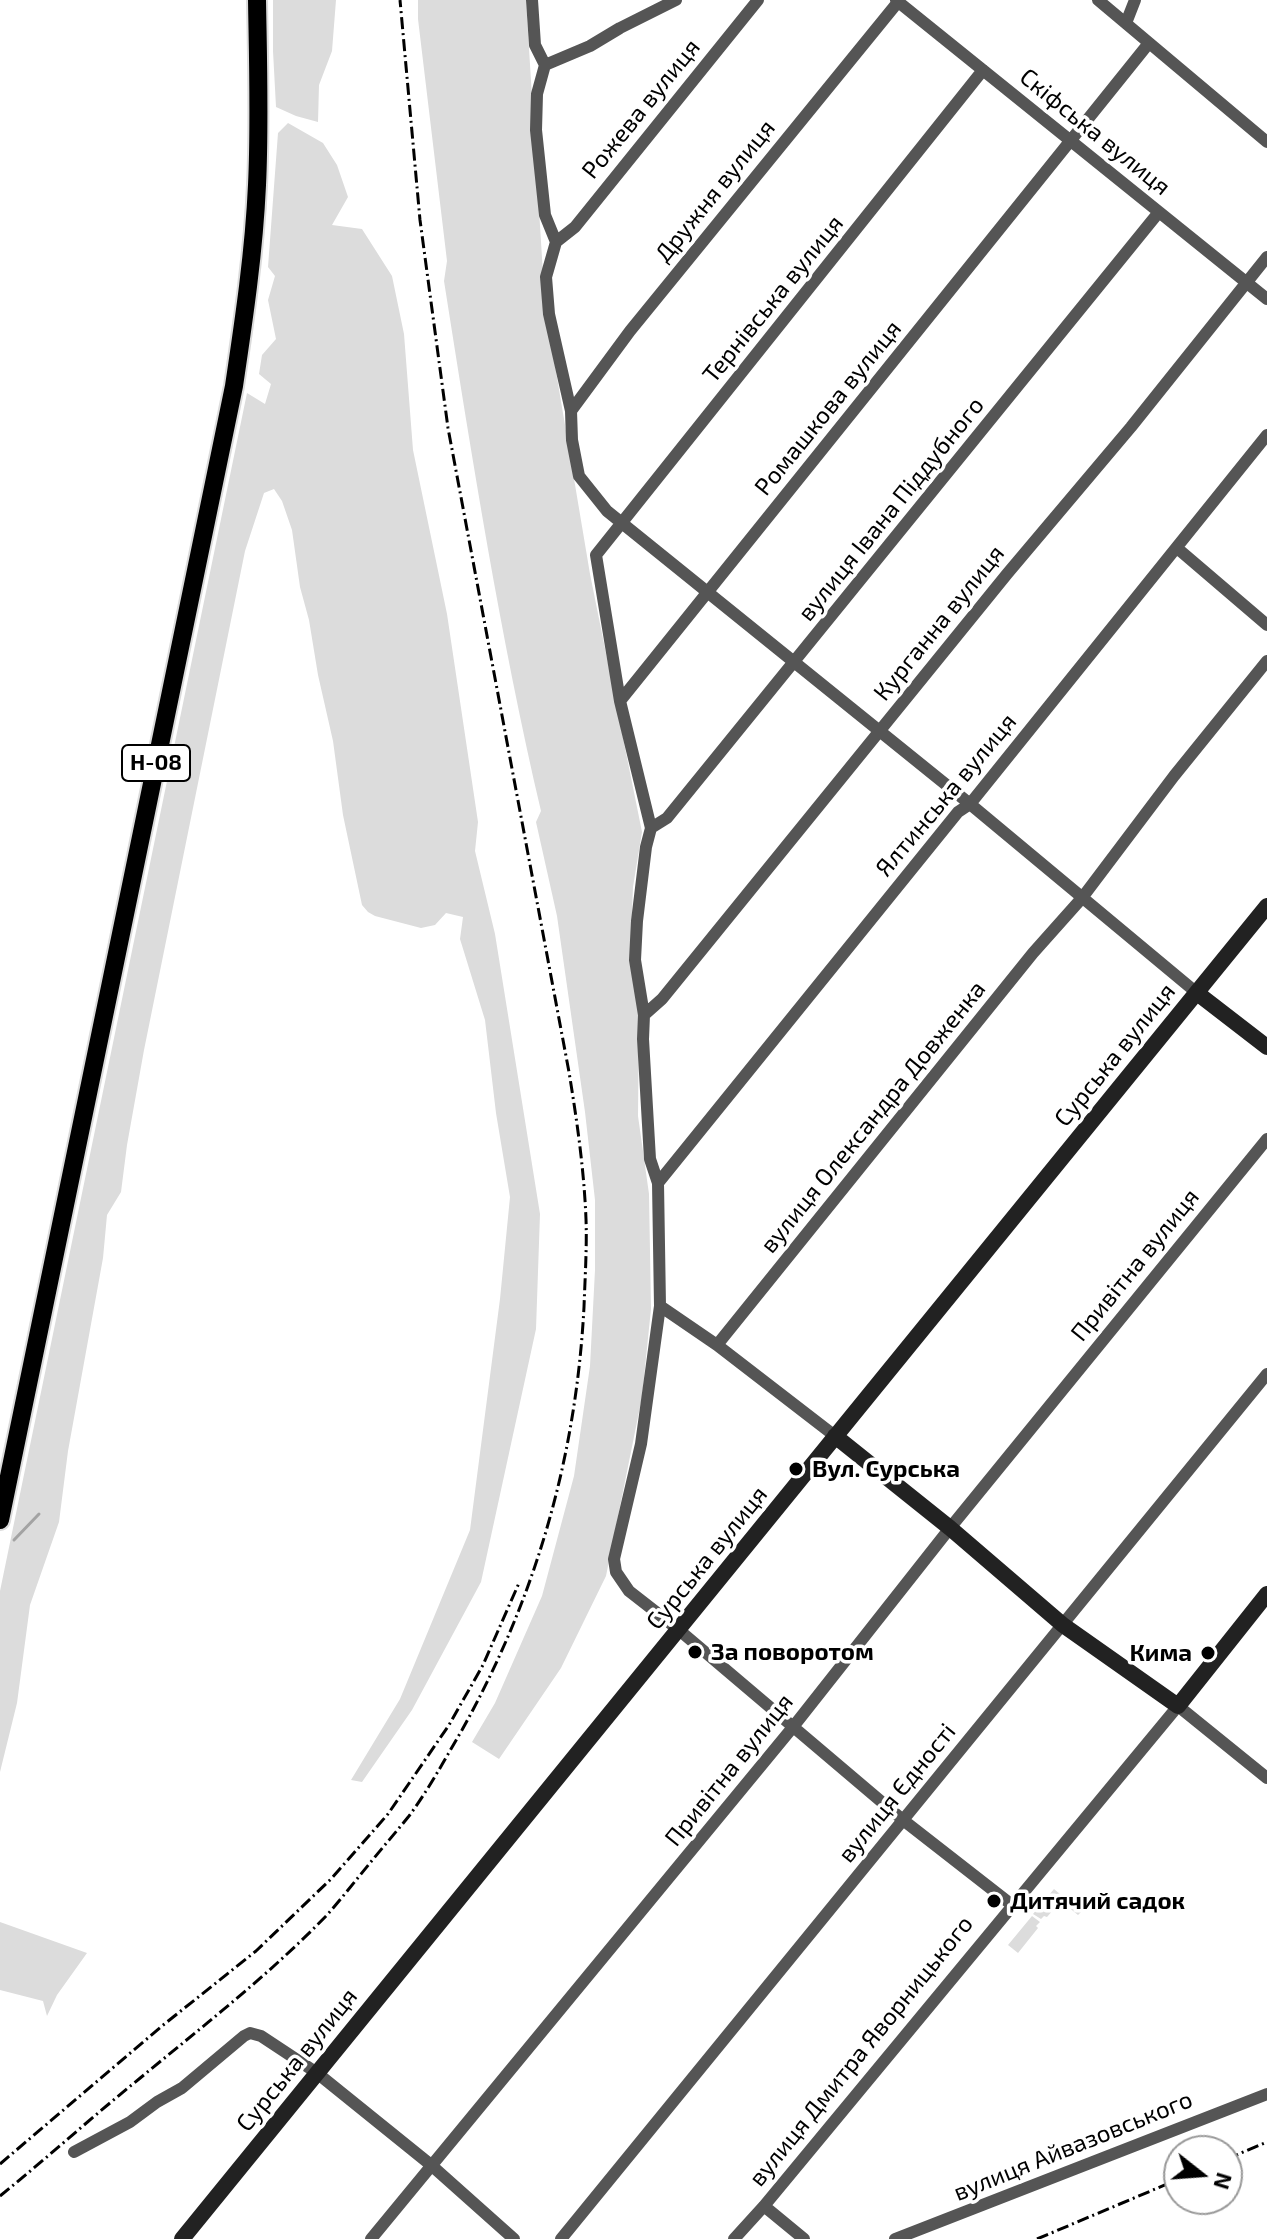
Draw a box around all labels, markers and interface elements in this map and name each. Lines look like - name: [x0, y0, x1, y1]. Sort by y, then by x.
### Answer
- street label: Рожева вулиця: [576, 33, 706, 185]
- street label: Скіфська вулиця: [1014, 62, 1176, 202]
- street label: Дружня вулиця: [649, 114, 781, 268]
- street label: Тернівська вулиця: [697, 209, 849, 389]
- street label: Ромашкова вулиця: [749, 315, 907, 501]
- street label: вулиця Івана Піддубного: [792, 391, 990, 627]
- street label: Курганна вулиця: [868, 539, 1010, 707]
- street label: Ялтинська вулиця: [870, 708, 1022, 882]
- road number: Н-08: [122, 745, 190, 781]
- street label: вулиця Олександра Довженка: [754, 975, 992, 1259]
- street label: Сурська вулиця: [1048, 978, 1182, 1132]
- street label: Привітна вулиця: [1065, 1183, 1205, 1347]
- place label: Вул. Сурська: [812, 1455, 960, 1483]
- marker: Вул. Сурська: [787, 1460, 805, 1478]
- street label: Сурська вулиця: [640, 1481, 774, 1635]
- place label: За поворотом: [711, 1638, 874, 1666]
- place label: Кима: [1129, 1639, 1192, 1667]
- marker: За поворотом: [686, 1643, 704, 1661]
- marker: Кима: [1199, 1644, 1217, 1662]
- street label: Привітна вулиця: [659, 1688, 799, 1852]
- street label: вулиця Єдності: [832, 1718, 962, 1868]
- place label: Дитячий садок: [1010, 1887, 1185, 1915]
- marker: Дитячий садок: [985, 1892, 1003, 1910]
- street label: вулиця Дмитра Яворницького: [743, 1910, 979, 2192]
- street label: Сурська вулиця: [230, 1983, 364, 2137]
- street label: вулиця Айвазовського: [949, 2085, 1197, 2207]
- north arrow: [1163, 2135, 1243, 2215]
- text: N: [1209, 2170, 1239, 2193]

